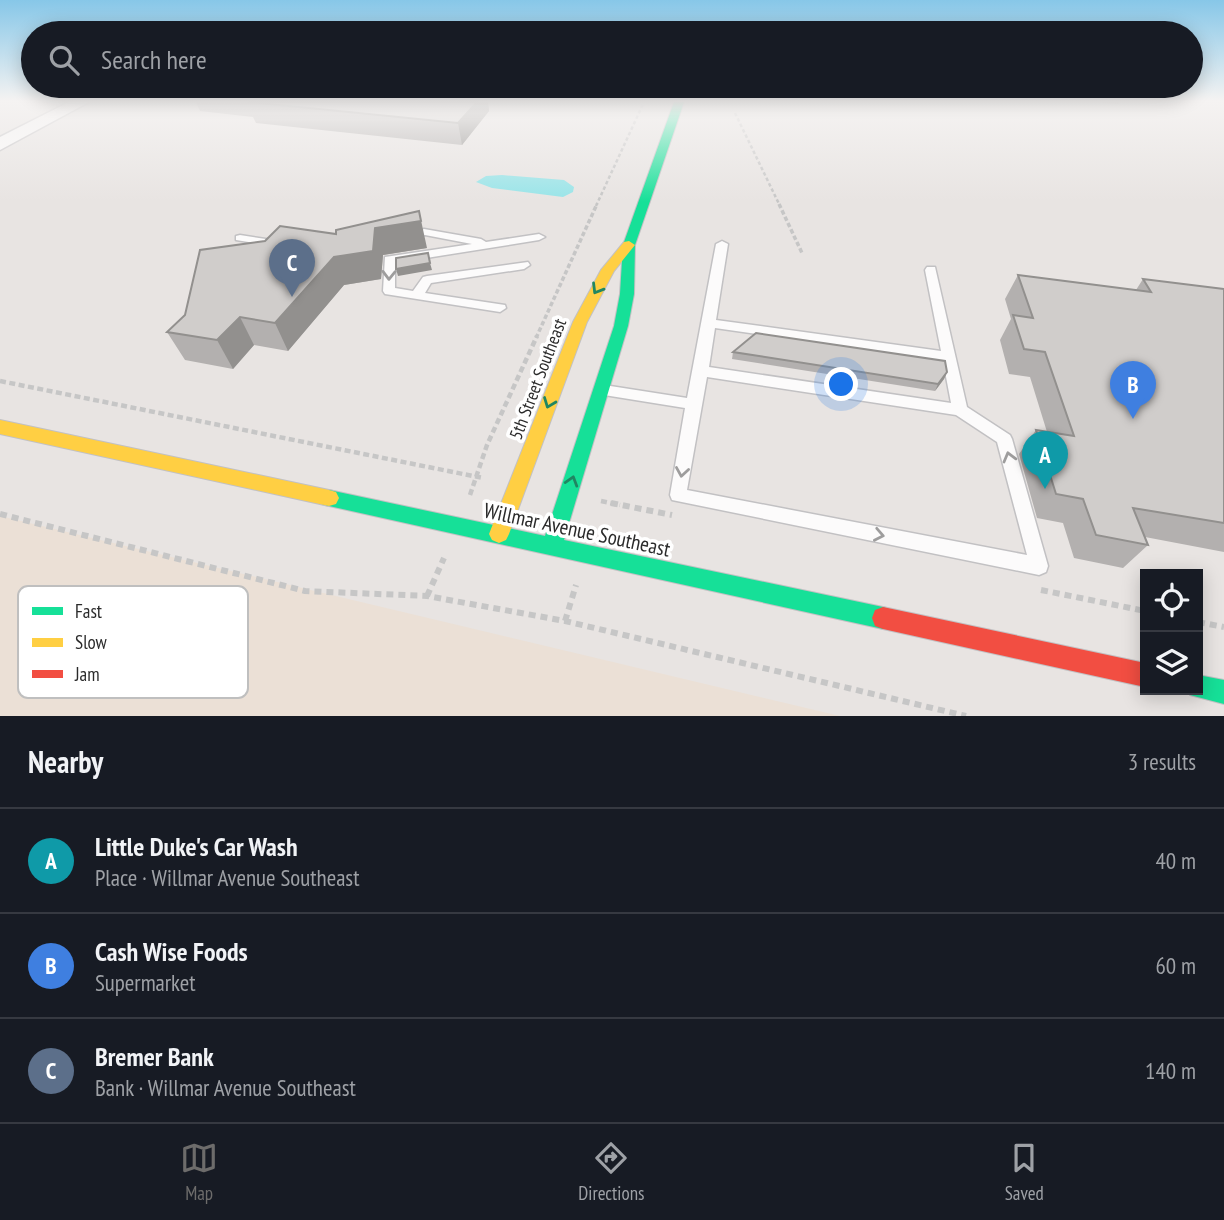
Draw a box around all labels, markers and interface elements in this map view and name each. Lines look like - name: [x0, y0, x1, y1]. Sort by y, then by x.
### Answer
- search box: [21, 21, 1203, 98]
- icon: search: [45, 41, 83, 79]
- text: Search here: [101, 43, 207, 76]
- pin: C: [269, 239, 315, 297]
- one-way arrow: [381, 270, 397, 281]
- one-way arrow: [592, 282, 605, 295]
- street label: 5th Street Southeast: [504, 315, 571, 443]
- pin: B: [1110, 361, 1156, 419]
- your location: [824, 367, 858, 401]
- one-way arrow: [544, 396, 558, 408]
- pin: A: [1022, 431, 1068, 489]
- one-way arrow: [1003, 451, 1017, 463]
- one-way arrow: [675, 466, 690, 478]
- one-way arrow: [564, 475, 579, 487]
- street label: Willmar Avenue Southeast: [481, 497, 673, 562]
- one-way arrow: [873, 526, 885, 541]
- map controls: [1140, 569, 1203, 695]
- button: locate: [1140, 569, 1203, 632]
- legend: [18, 586, 248, 698]
- text: Fast: [75, 599, 103, 623]
- text: Slow: [75, 630, 108, 654]
- button: layers: [1140, 632, 1203, 695]
- text: Jam: [74, 662, 100, 686]
- text: Nearby: [28, 742, 103, 781]
- text: 3 results: [1128, 747, 1196, 776]
- text: Little Duke's Car Wash: [95, 830, 298, 863]
- text: A: [45, 846, 57, 875]
- text: 40 m: [1155, 846, 1196, 875]
- text: Place · Willmar Avenue Southeast: [95, 863, 359, 892]
- text: Cash Wise Foods: [95, 935, 248, 968]
- text: B: [45, 951, 57, 980]
- text: 60 m: [1155, 951, 1196, 980]
- text: Supermarket: [95, 968, 196, 997]
- text: Bremer Bank: [95, 1040, 214, 1073]
- text: C: [46, 1056, 56, 1085]
- text: 140 m: [1145, 1056, 1196, 1085]
- text: Bank · Willmar Avenue Southeast: [95, 1073, 356, 1102]
- tab: Map: [180, 1139, 218, 1205]
- tab: Directions: [578, 1139, 644, 1205]
- tab: Saved: [1005, 1139, 1044, 1205]

